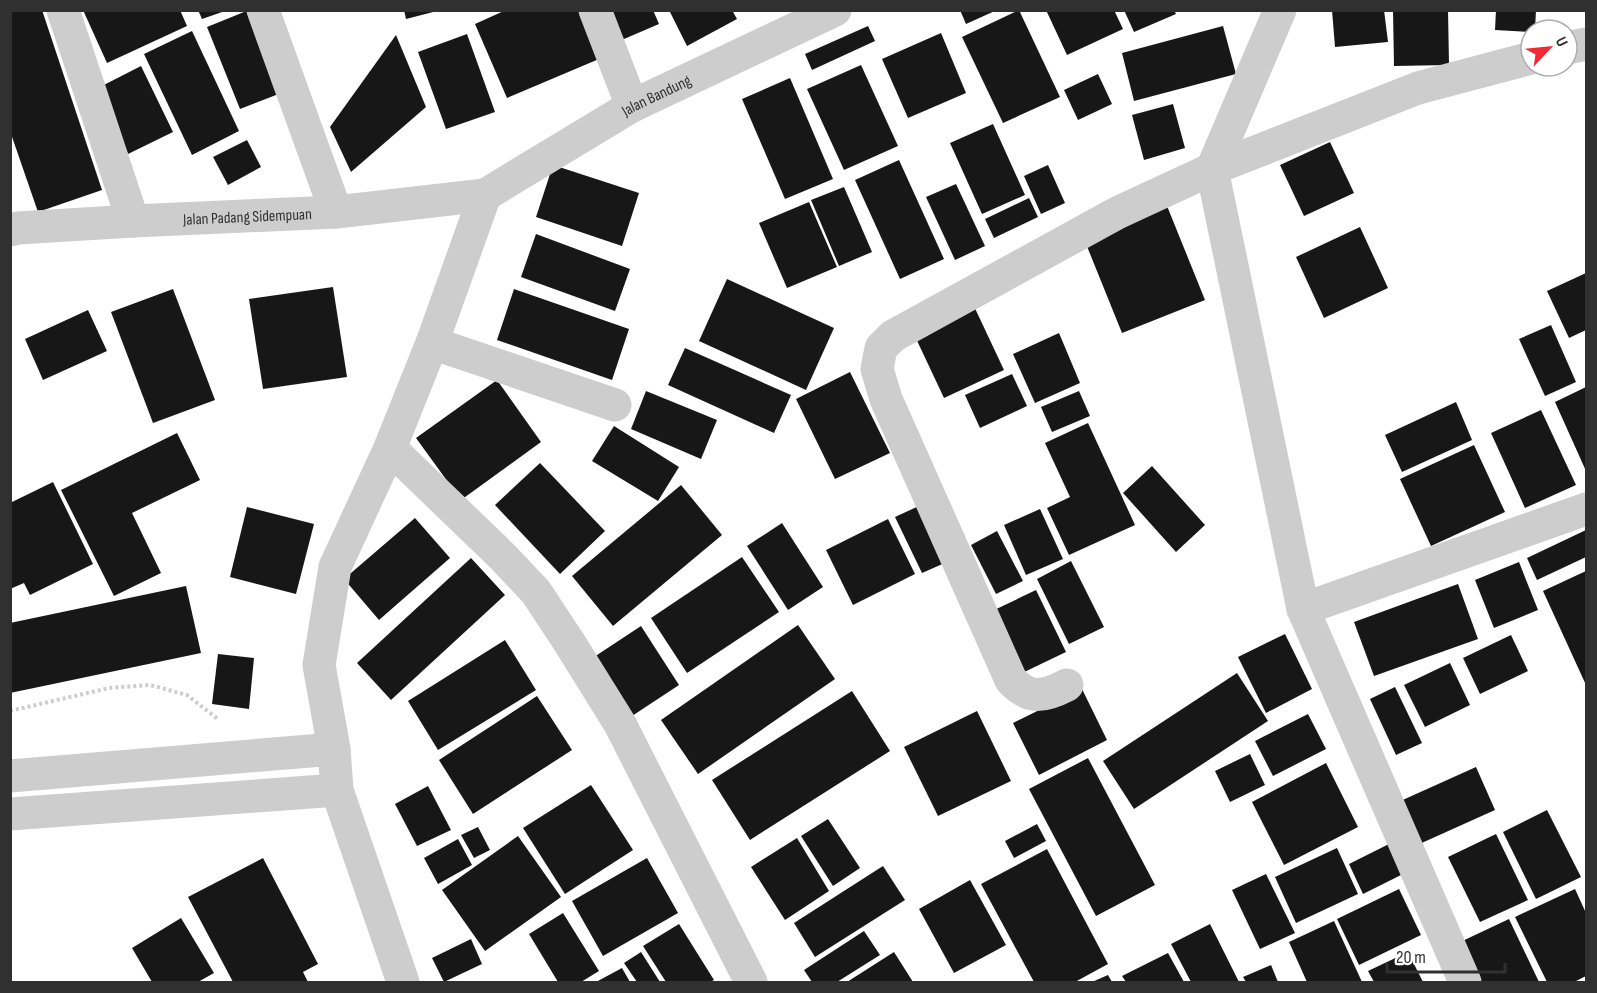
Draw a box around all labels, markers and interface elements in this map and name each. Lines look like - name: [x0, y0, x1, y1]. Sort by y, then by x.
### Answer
- north arrow: [1519, 18, 1579, 78]
- text: U: [1551, 34, 1572, 50]
- street label: Jalan Bandung: [618, 71, 695, 122]
- street label: Jalan Padang Sidempuan: [182, 205, 312, 230]
- scale bar: [1387, 936, 1506, 974]
- text: 20 m: [1396, 947, 1426, 968]

